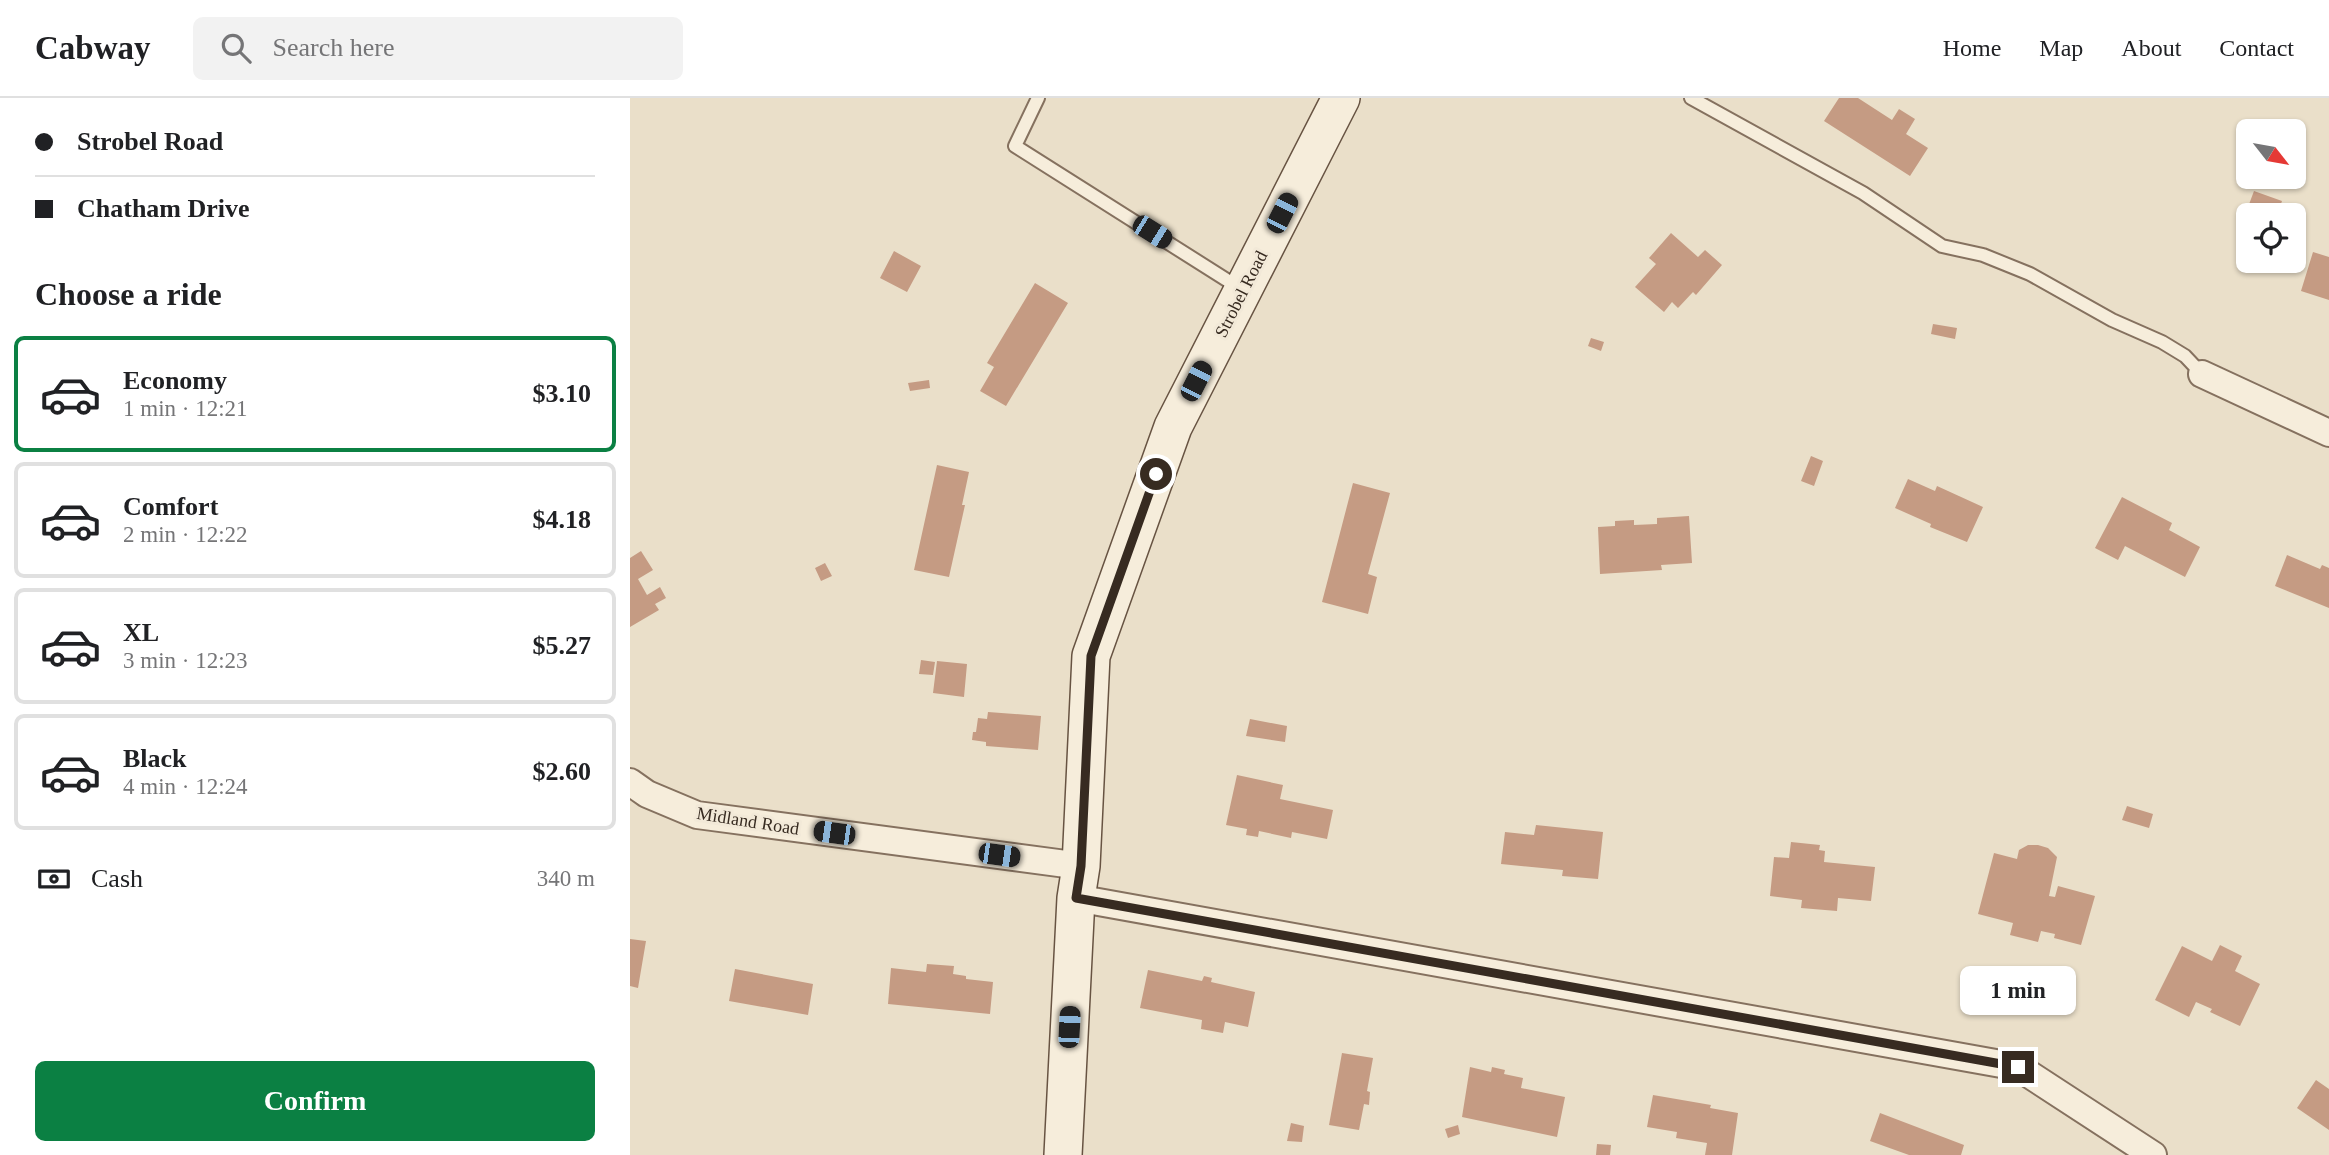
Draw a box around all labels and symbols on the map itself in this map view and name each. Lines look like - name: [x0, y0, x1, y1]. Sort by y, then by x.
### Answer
- north arrow: [2236, 119, 2306, 189]
- car: [1264, 190, 1301, 236]
- car: [1129, 212, 1176, 252]
- street label: Strobel Road: [1211, 247, 1271, 341]
- car: [1178, 358, 1215, 404]
- route start: [1140, 458, 1172, 490]
- street label: Midland Road: [695, 803, 801, 839]
- car: [812, 820, 857, 846]
- car: [977, 842, 1022, 868]
- callout: 1 min: [1960, 965, 2076, 1014]
- car: [1058, 1005, 1081, 1049]
- route end: [2002, 1051, 2034, 1083]

